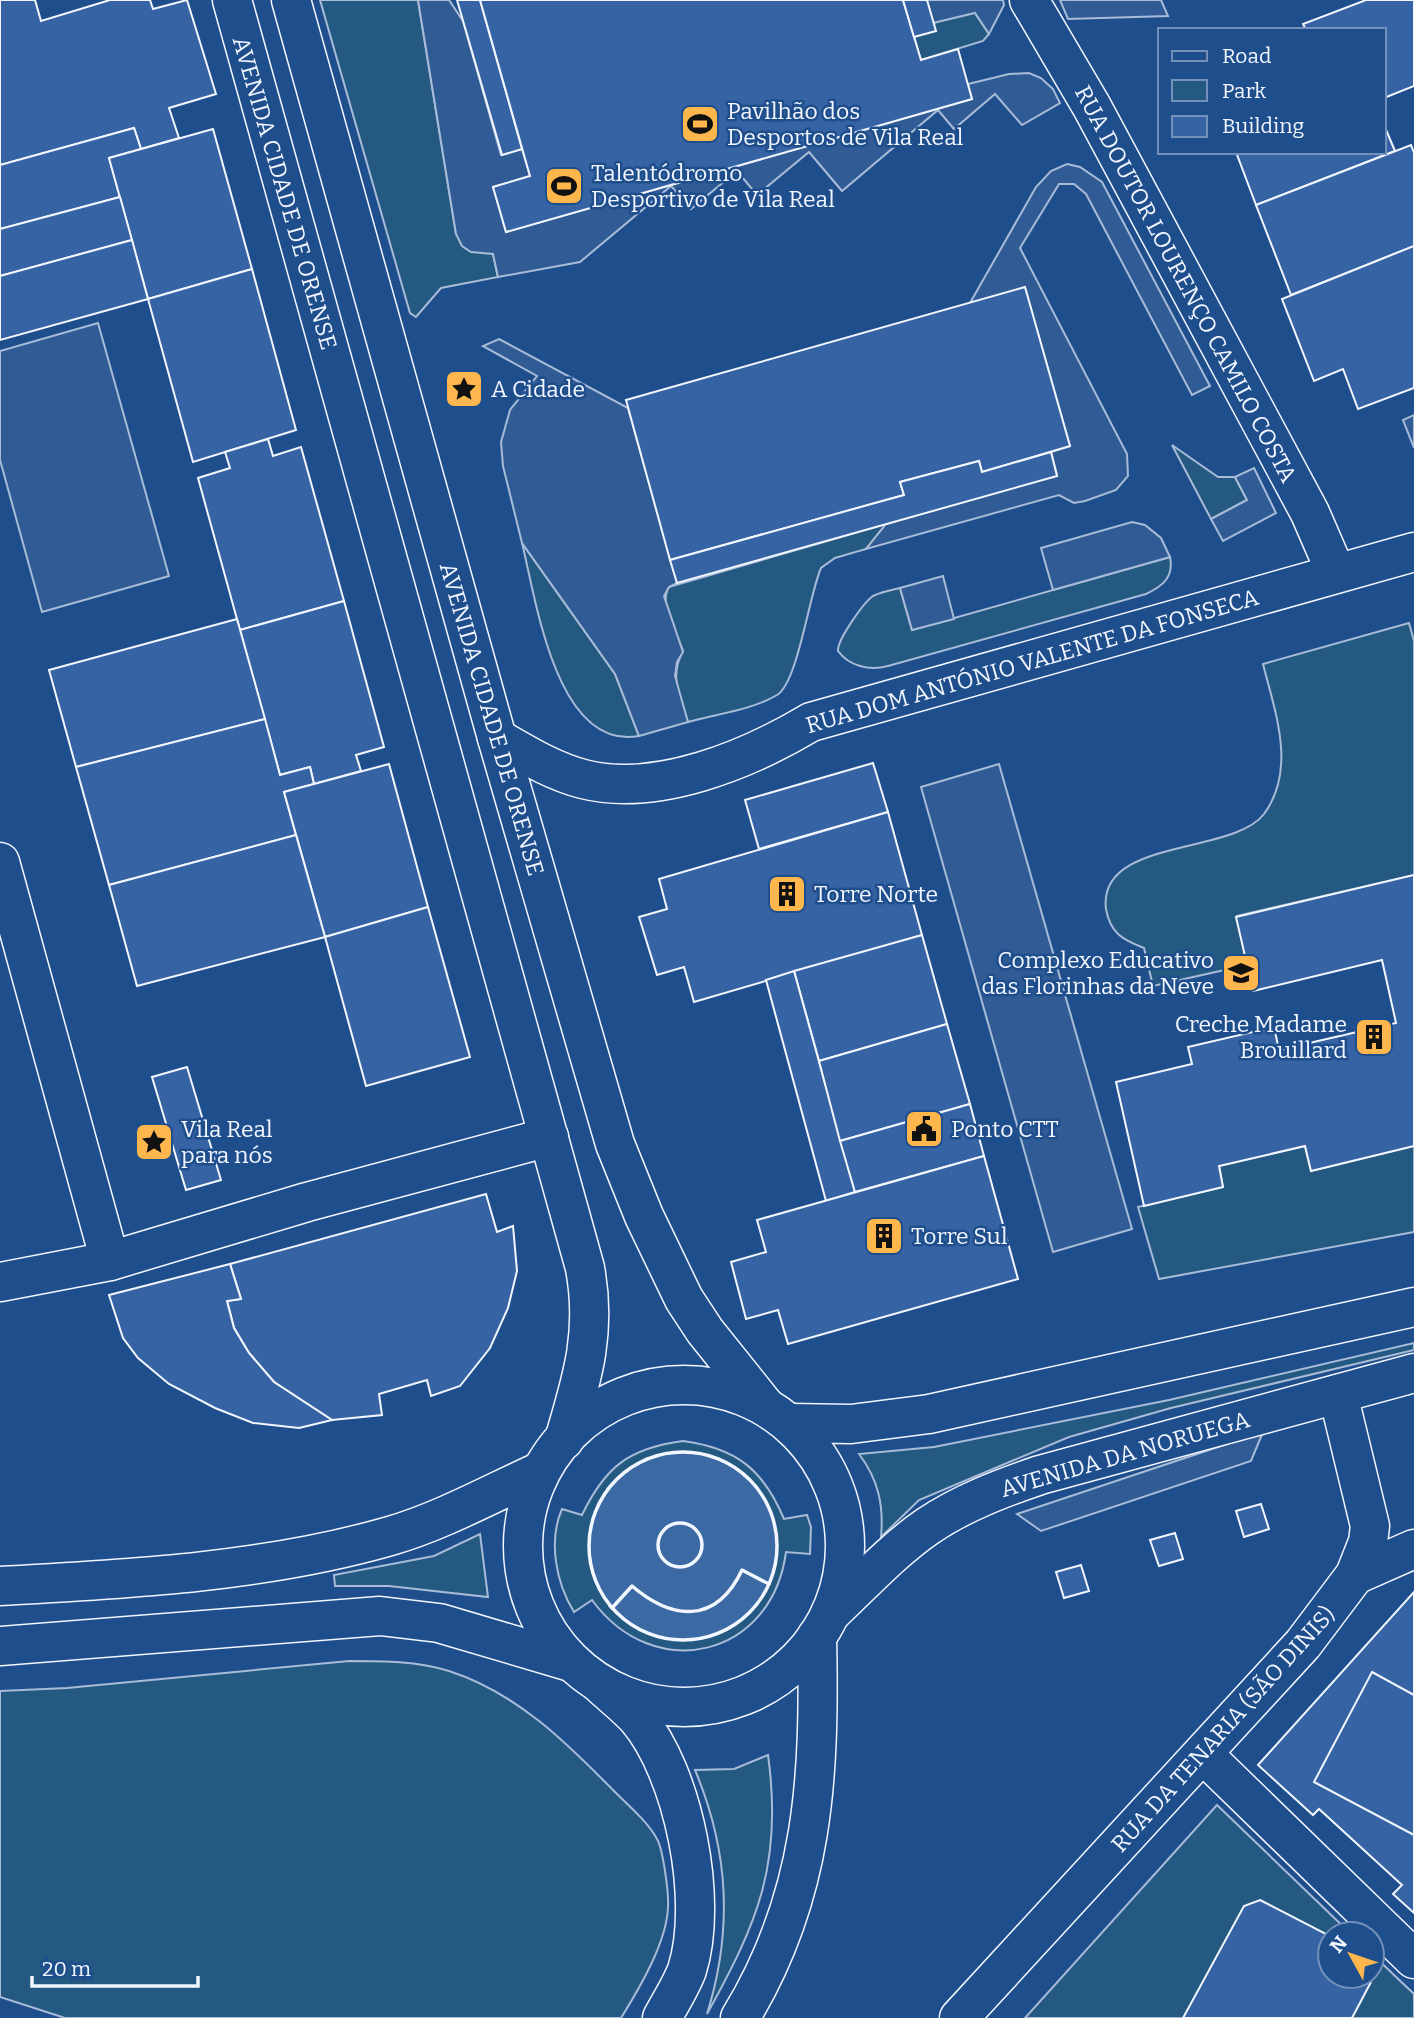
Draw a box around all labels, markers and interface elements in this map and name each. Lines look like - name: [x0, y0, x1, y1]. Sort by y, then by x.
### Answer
- legend: [1158, 28, 1386, 154]
- street label: AVENIDA CIDADE DE ORENSE: [227, 33, 343, 353]
- text: Road: [1222, 43, 1271, 69]
- text: Park: [1222, 78, 1266, 104]
- street label: RUA DOUTOR LOURENÇO CAMILO COSTA: [1069, 81, 1303, 488]
- place label: Pavilhão dos Desportos de Vila Real: [727, 97, 964, 151]
- sports icon: Pavilhão dos Desportos de Vila Real: [679, 103, 721, 145]
- text: Building: [1222, 113, 1305, 139]
- place label: Talentódromo Desportivo de Vila Real: [591, 159, 835, 213]
- sports icon: Talentódromo Desportivo de Vila Real: [543, 165, 585, 207]
- place icon: A Cidade: [443, 368, 485, 410]
- place label: A Cidade: [491, 375, 585, 403]
- street label: AVENIDA CIDADE DE ORENSE: [434, 559, 550, 879]
- street label: RUA DOM ANTÓNIO VALENTE DA FONSECA: [803, 583, 1262, 739]
- building icon: Torre Norte: [766, 873, 808, 915]
- place label: Torre Norte: [814, 880, 938, 908]
- place label: Complexo Educativo das Florinhas da Neve: [982, 946, 1214, 1000]
- school or university icon: Complexo Educativo das Florinhas da Neve: [1220, 952, 1262, 994]
- place label: Creche Madame Brouillard: [1175, 1010, 1347, 1064]
- building icon: Creche Madame Brouillard: [1353, 1016, 1395, 1058]
- public building icon: Ponto CTT: [903, 1108, 945, 1150]
- place label: Vila Real para nós: [181, 1115, 273, 1169]
- place label: Ponto CTT: [951, 1115, 1059, 1143]
- place icon: Vila Real para nós: [133, 1121, 175, 1163]
- building icon: Torre Sul: [863, 1215, 905, 1257]
- place label: Torre Sul: [911, 1222, 1008, 1250]
- street label: AVENIDA DA NORUEGA: [997, 1405, 1253, 1503]
- street label: RUA DA TENARIA (SÃO DINIS): [1105, 1600, 1341, 1858]
- north arrow: [1316, 1920, 1386, 1990]
- text: N: [1325, 1931, 1352, 1957]
- scale bar: [32, 1944, 198, 1988]
- text: 20 m: [42, 1956, 91, 1982]

